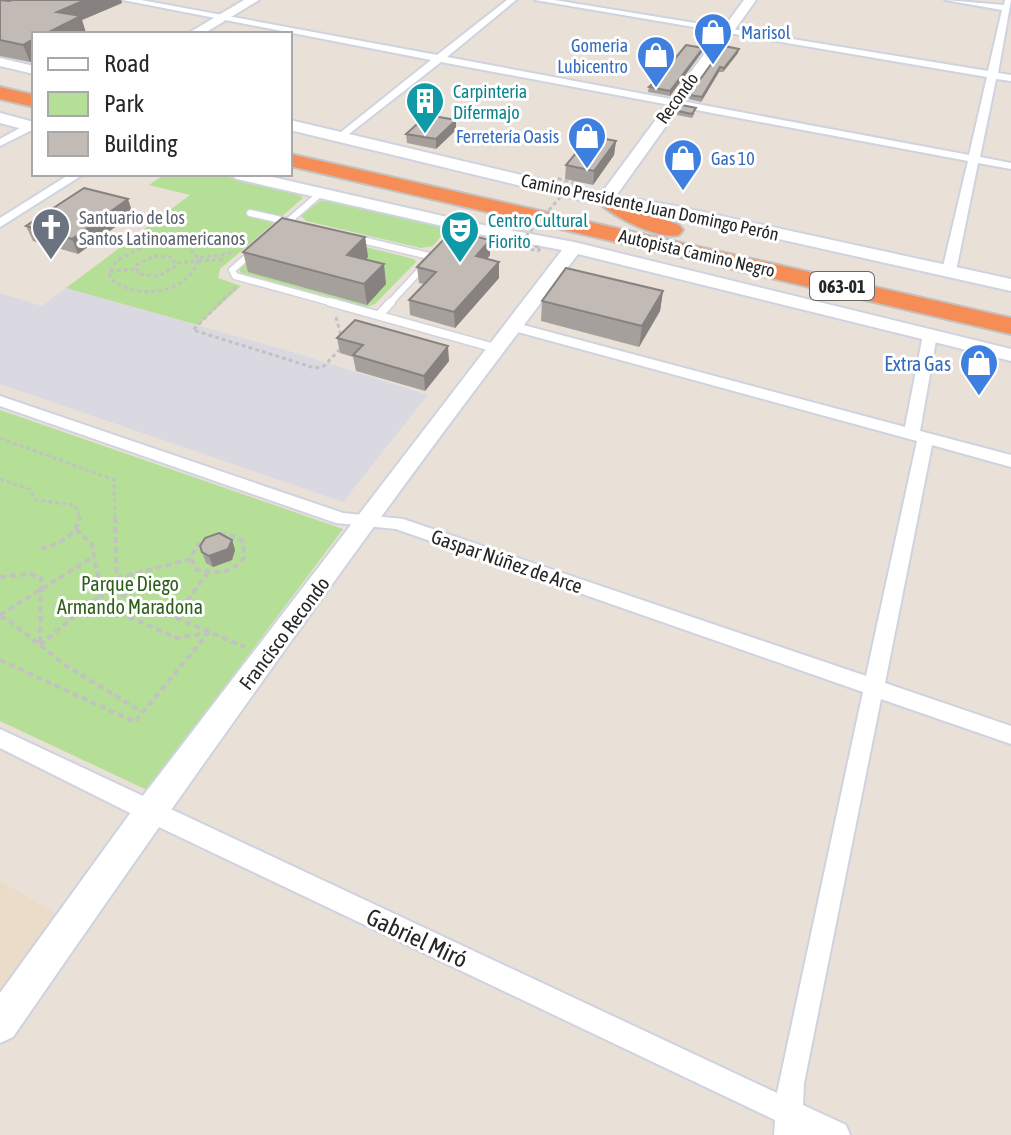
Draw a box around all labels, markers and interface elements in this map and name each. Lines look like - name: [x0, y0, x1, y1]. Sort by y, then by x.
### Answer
- shop icon: Marisol: [692, 11, 734, 66]
- place label: Marisol: [741, 22, 791, 43]
- legend: [32, 32, 292, 176]
- shop icon: Gomeria Lubicentro: [635, 34, 677, 89]
- place label: Gomeria Lubicentro: [557, 35, 628, 77]
- text: Road: [104, 50, 150, 77]
- street label: Recondo: [651, 68, 703, 128]
- building icon: Carpinteria Difermajo: [404, 80, 446, 135]
- place label: Carpinteria Difermajo: [453, 81, 527, 123]
- text: Park: [104, 90, 145, 117]
- shop icon: Ferretería Oasis: [566, 115, 608, 170]
- place label: Ferretería Oasis: [456, 126, 559, 147]
- text: Building: [104, 130, 178, 157]
- shop icon: Gas 10: [662, 137, 704, 192]
- place label: Gas 10: [711, 148, 755, 169]
- street label: Camino Presidente Juan Domingo Perón: [519, 169, 781, 245]
- church icon: Santuario de los Santos Latinoamericanos: [30, 206, 72, 261]
- place label: Santuario de los Santos Latinoamericanos: [79, 207, 245, 249]
- theatre icon: Centro Cultural Fiorito: [439, 209, 481, 264]
- place label: Centro Cultural Fiorito: [488, 210, 588, 252]
- street label: Autopista Camino Negro: [617, 225, 777, 281]
- road number: 063-01: [810, 272, 874, 300]
- shop icon: Extra Gas: [958, 342, 1000, 397]
- place label: Extra Gas: [884, 352, 951, 375]
- street label: Gaspar Núñez de Arce: [429, 524, 585, 598]
- park label: Parque Diego Armando Maradona: [57, 572, 203, 618]
- street label: Francisco Recondo: [234, 572, 334, 694]
- street label: Gabriel Miró: [362, 903, 472, 973]

